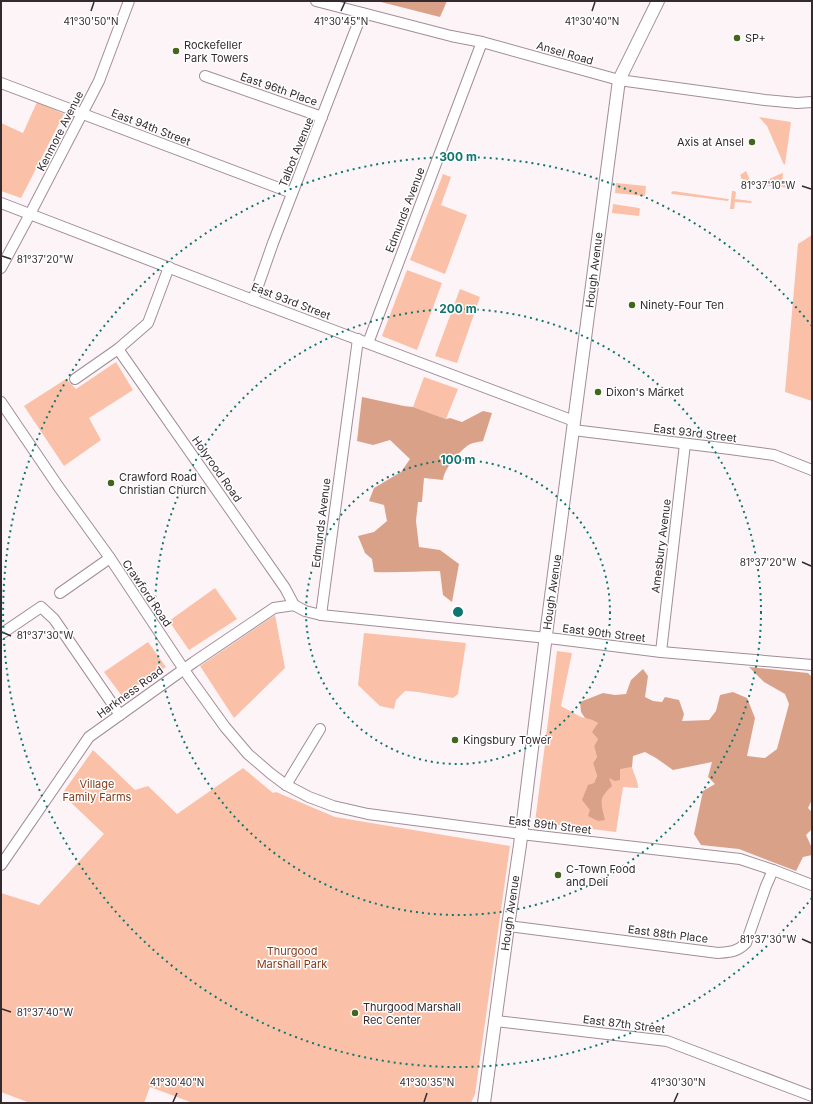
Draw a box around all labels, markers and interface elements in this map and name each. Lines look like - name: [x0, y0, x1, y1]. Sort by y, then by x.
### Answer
- text: 41°30'50"N: [64, 15, 118, 27]
- text: 41°30'45"N: [314, 15, 368, 27]
- text: 41°30'40"N: [565, 15, 619, 27]
- place label: SP+: [745, 31, 766, 45]
- marker: SP+: [732, 33, 742, 43]
- place label: Rockefeller Park Towers: [184, 38, 249, 65]
- street label: Ansel Road: [535, 38, 595, 68]
- marker: Rockefeller Park Towers: [171, 46, 181, 56]
- street label: East 96th Place: [239, 69, 319, 109]
- street label: Kenmore Avenue: [34, 89, 86, 173]
- street label: East 94th Street: [110, 106, 193, 149]
- street label: Talbot Avenue: [276, 115, 316, 189]
- place label: Axis at Ansel: [677, 135, 744, 149]
- marker: Axis at Ansel: [747, 137, 757, 147]
- text: 300 m: [439, 149, 477, 164]
- street label: Edmunds Avenue: [382, 165, 428, 255]
- text: 81°37'10"W: [741, 179, 795, 191]
- street label: Hough Avenue: [582, 231, 606, 309]
- text: 81°37'20"W: [17, 253, 73, 265]
- street label: East 93rd Street: [249, 279, 333, 323]
- place label: Ninety-Four Ten: [640, 298, 724, 312]
- marker: Ninety-Four Ten: [627, 300, 637, 310]
- text: 200 m: [439, 301, 477, 316]
- place label: Dixon's Market: [606, 385, 684, 399]
- marker: Dixon's Market: [593, 387, 603, 397]
- street label: East 93rd Street: [653, 421, 738, 445]
- street label: Holyrood Road: [189, 433, 245, 505]
- text: 100 m: [440, 452, 476, 467]
- place label: Crawford Road Christian Church: [119, 470, 206, 497]
- street label: Edmunds Avenue: [309, 477, 333, 569]
- marker: Crawford Road Christian Church: [106, 478, 116, 488]
- street label: Amesbury Avenue: [648, 498, 674, 594]
- street label: Hough Avenue: [540, 553, 564, 631]
- text: 81°37'20"W: [740, 556, 796, 568]
- street label: Crawford Road: [119, 557, 175, 629]
- centre of rings: [451, 605, 465, 619]
- street label: East 90th Street: [562, 621, 647, 645]
- text: 81°37'30"W: [17, 629, 73, 641]
- street label: Harkness Road: [94, 663, 166, 721]
- place label: Kingsbury Tower: [463, 733, 551, 747]
- marker: Kingsbury Tower: [450, 735, 460, 745]
- park label: Village Family Farms: [63, 777, 132, 804]
- street label: East 89th Street: [508, 813, 593, 837]
- place label: C-Town Food and Deli: [566, 862, 636, 889]
- marker: C-Town Food and Deli: [553, 870, 563, 880]
- street label: Hough Avenue: [498, 874, 522, 952]
- street label: East 88th Place: [627, 922, 709, 946]
- text: 81°37'30"W: [740, 933, 796, 945]
- park label: Thurgood Marshall Park: [257, 944, 327, 971]
- place label: Thurgood Marshall Rec Center: [363, 1000, 461, 1027]
- text: 81°37'40"W: [17, 1006, 73, 1018]
- marker: Thurgood Marshall Rec Center: [350, 1008, 360, 1018]
- street label: East 87th Street: [582, 1012, 666, 1036]
- text: 41°30'40"N: [150, 1076, 204, 1088]
- text: 41°30'35"N: [400, 1076, 454, 1088]
- text: 41°30'30"N: [650, 1076, 706, 1088]

